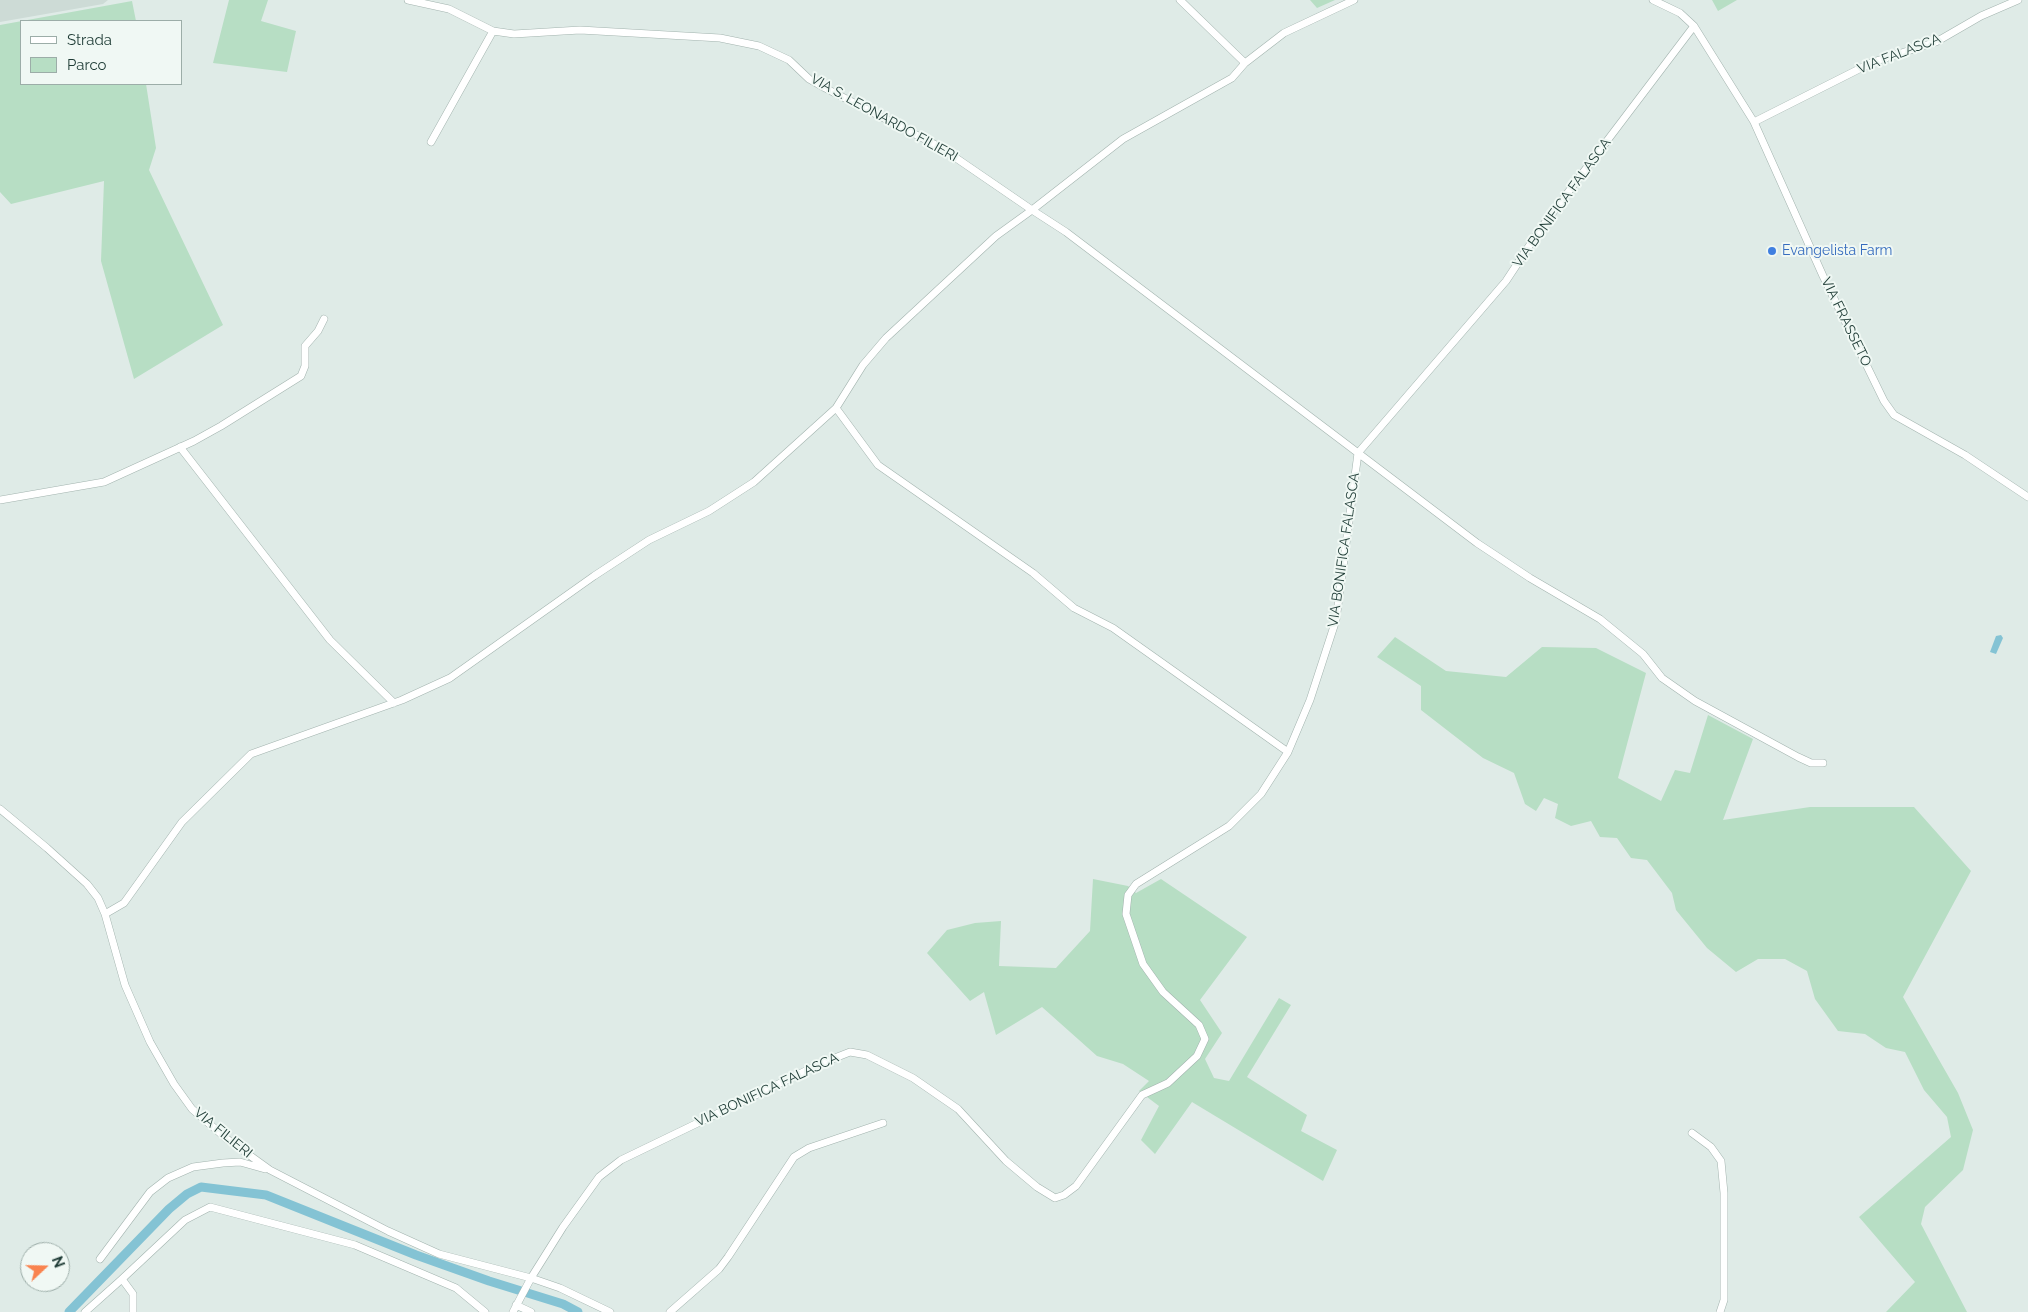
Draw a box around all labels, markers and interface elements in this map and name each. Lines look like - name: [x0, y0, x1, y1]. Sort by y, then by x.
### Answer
- legend: [20, 20, 182, 85]
- street label: VIA FALASCA: [1855, 30, 1943, 78]
- text: Strada: [67, 31, 112, 49]
- text: Parco: [67, 56, 107, 74]
- street label: VIA S. LEONARDO FILIERI: [807, 70, 961, 166]
- street label: VIA BONIFICA FALASCA: [1509, 135, 1615, 271]
- place label: Evangelista Farm: [1782, 243, 1892, 259]
- marker: Evangelista Farm: [1766, 245, 1778, 257]
- street label: VIA FRASSETO: [1817, 275, 1875, 369]
- street label: VIA BONIFICA FALASCA: [1325, 472, 1363, 628]
- street label: VIA BONIFICA FALASCA: [693, 1049, 841, 1131]
- street label: VIA FILIERI: [190, 1104, 256, 1162]
- north arrow: [20, 1242, 70, 1292]
- text: N: [49, 1254, 67, 1270]

